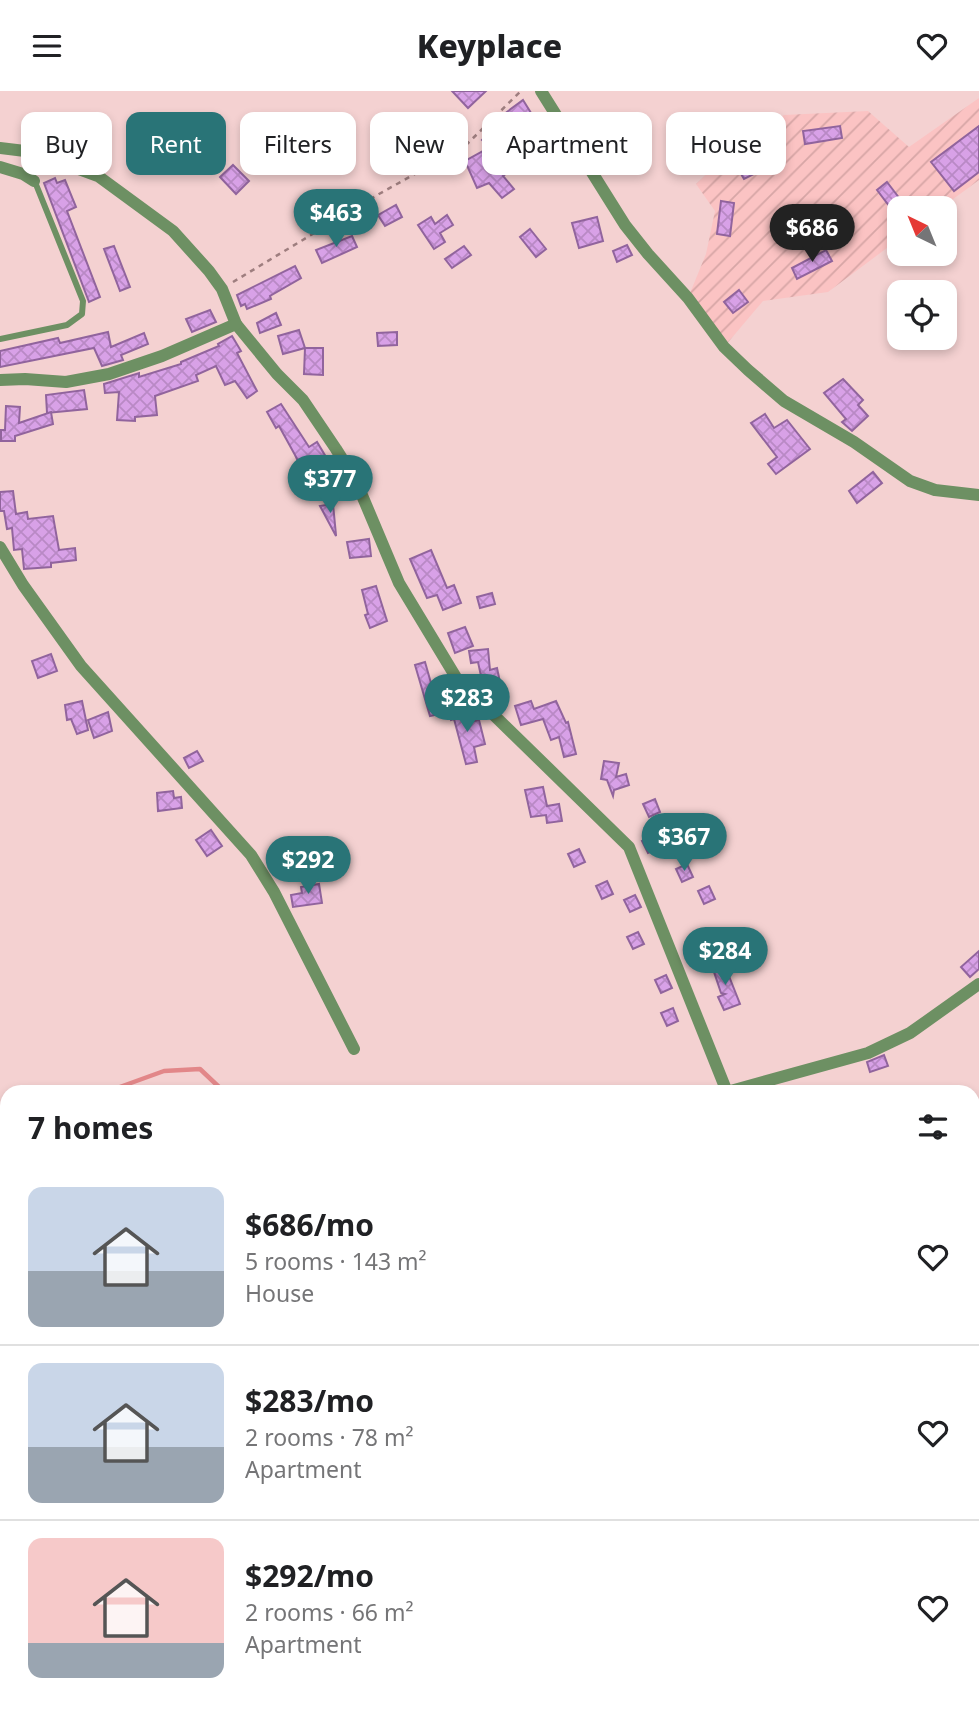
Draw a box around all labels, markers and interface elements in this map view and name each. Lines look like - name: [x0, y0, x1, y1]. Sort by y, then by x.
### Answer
- text: Keyplace: [417, 24, 562, 67]
- icon: menu: [28, 27, 66, 65]
- icon: heart: [913, 27, 951, 65]
- chip: Buy: [21, 112, 112, 175]
- chip: Rent: [126, 112, 226, 175]
- chip: Filters: [240, 112, 356, 175]
- chip: New: [370, 112, 468, 175]
- chip: Apartment: [482, 112, 652, 175]
- chip: House: [666, 112, 786, 175]
- pin: $463: [295, 190, 377, 249]
- text: $463: [310, 196, 362, 228]
- north arrow: [887, 196, 957, 266]
- map controls: [887, 196, 957, 350]
- pin: $686: [771, 205, 853, 264]
- text: $686: [786, 211, 838, 243]
- button: locate: [887, 280, 957, 350]
- pin: $377: [289, 455, 371, 515]
- text: $377: [304, 462, 356, 494]
- pin: $283: [426, 675, 508, 734]
- text: $283: [441, 681, 493, 713]
- pin: $367: [643, 813, 725, 873]
- text: $367: [658, 820, 710, 852]
- pin: $292: [267, 837, 349, 896]
- text: $292: [282, 843, 334, 875]
- pin: $284: [684, 927, 766, 987]
- text: $284: [699, 934, 751, 966]
- text: 7 homes: [28, 1107, 153, 1148]
- icon: filters: [914, 1108, 952, 1146]
- text: $686/mo: [245, 1204, 374, 1245]
- icon: home: [84, 1215, 168, 1299]
- icon: heart: [914, 1238, 952, 1276]
- text: 5 rooms · 143 m²: [245, 1245, 427, 1277]
- text: House: [245, 1277, 314, 1309]
- text: $283/mo: [245, 1380, 374, 1421]
- icon: home: [84, 1391, 168, 1475]
- icon: heart: [914, 1414, 952, 1452]
- text: 2 rooms · 78 m²: [245, 1421, 414, 1453]
- text: Apartment: [245, 1453, 362, 1485]
- text: $292/mo: [245, 1555, 374, 1596]
- icon: home: [84, 1566, 168, 1650]
- icon: heart: [914, 1589, 952, 1627]
- text: 2 rooms · 66 m²: [245, 1596, 414, 1628]
- text: Apartment: [245, 1628, 362, 1660]

